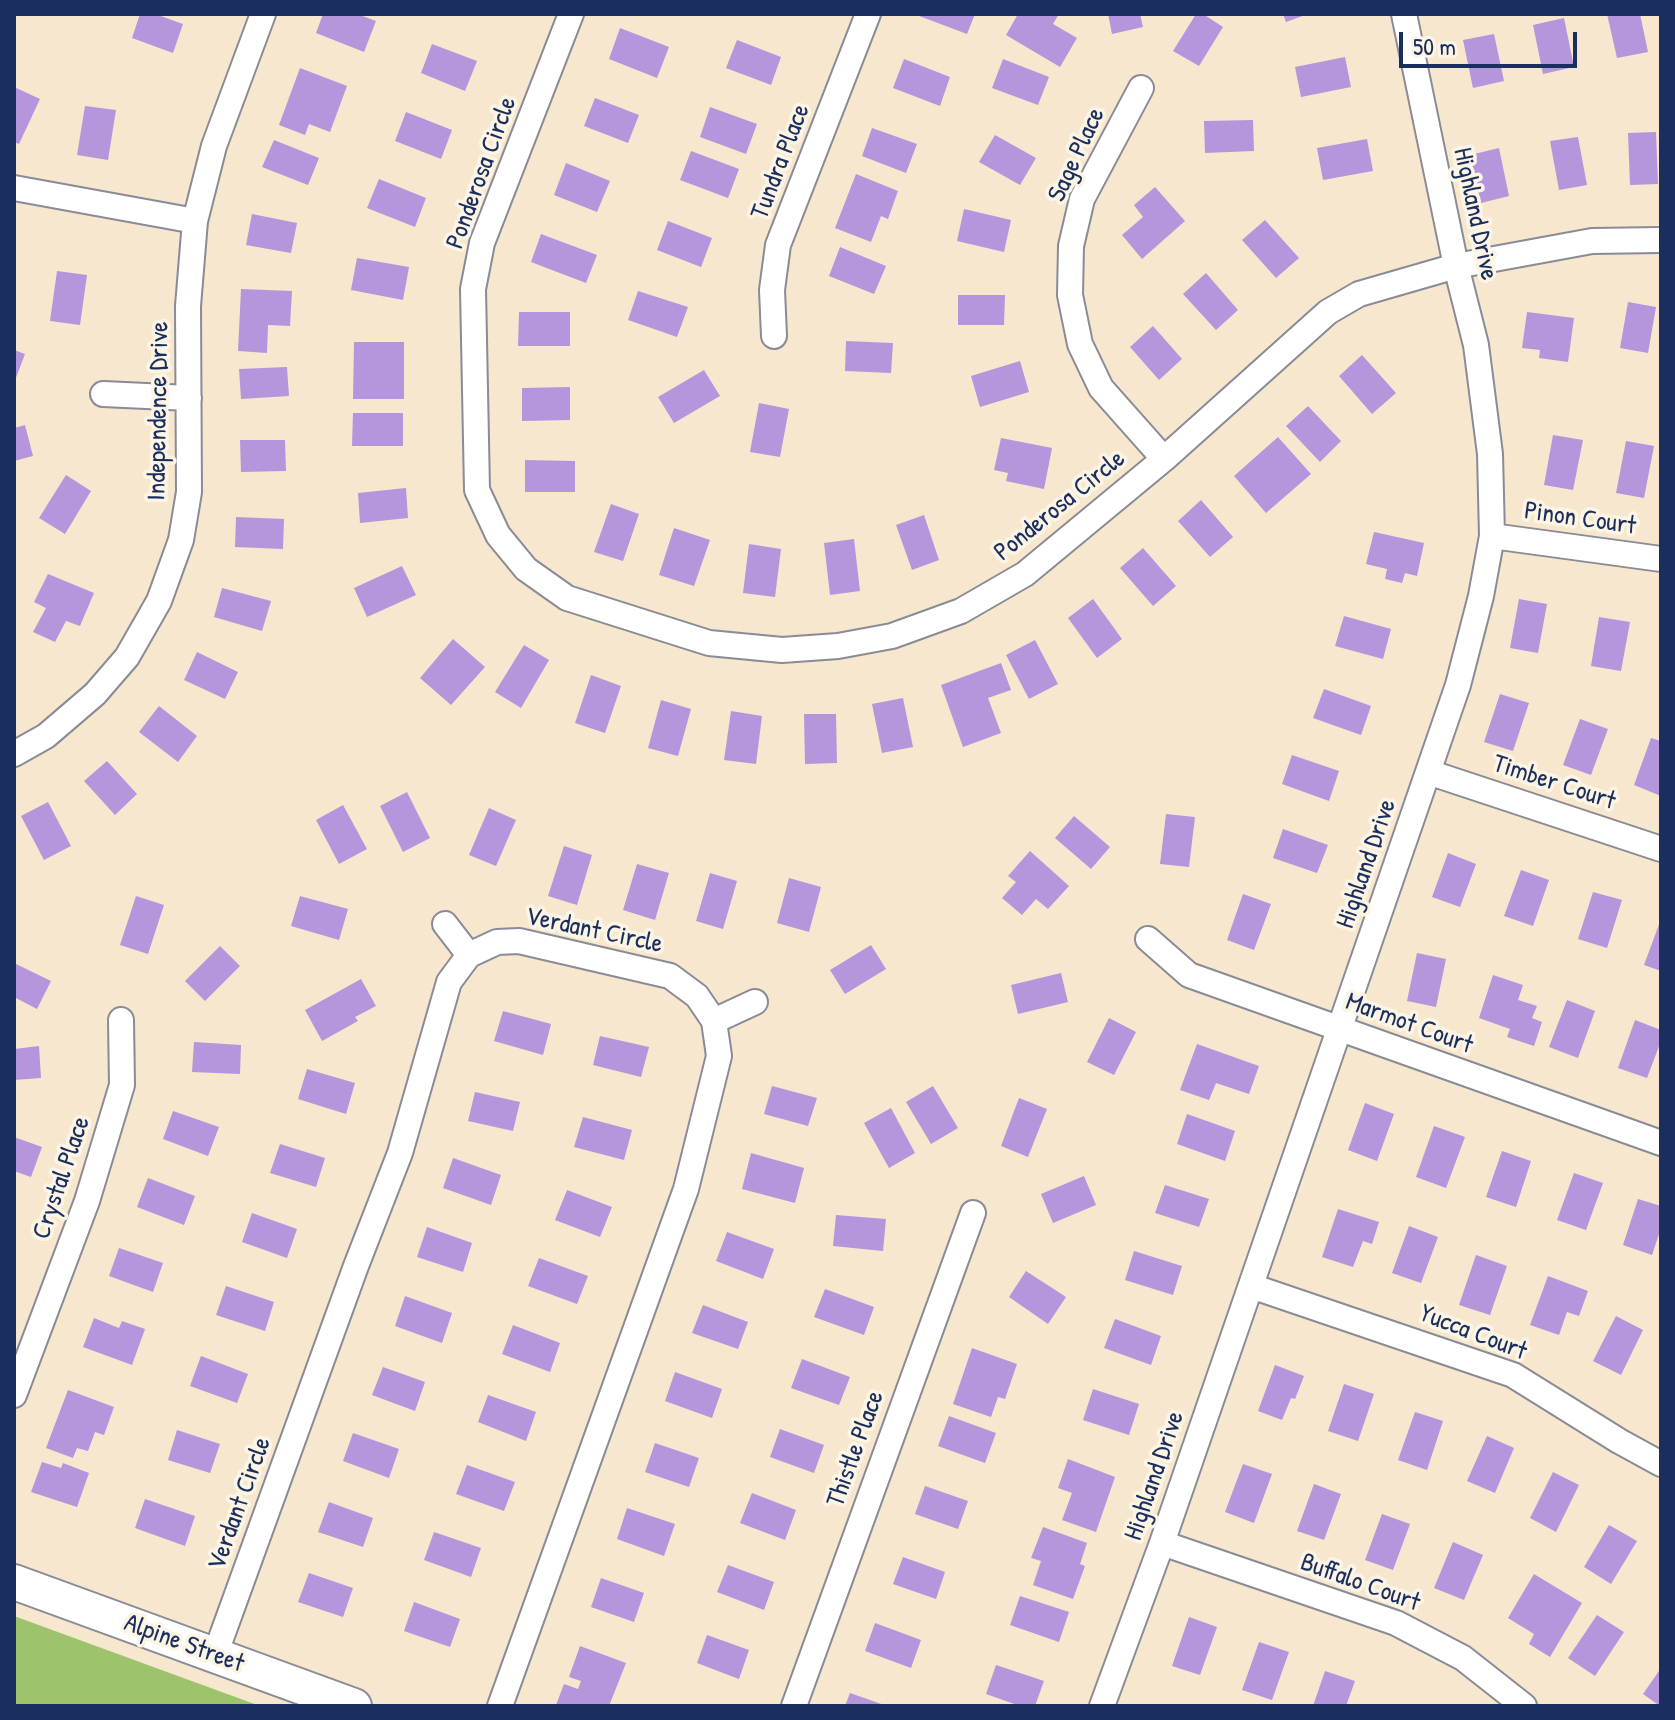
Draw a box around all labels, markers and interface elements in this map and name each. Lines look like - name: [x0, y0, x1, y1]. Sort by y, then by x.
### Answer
- scale bar: [1403, 16, 1581, 66]
- text: 50 m: [1413, 30, 1456, 62]
- street label: Ponderosa Circle: [440, 93, 524, 253]
- street label: Tundra Place: [745, 100, 817, 224]
- street label: Sage Place: [1042, 103, 1112, 207]
- street label: Highland Drive: [1446, 145, 1504, 283]
- street label: Independence Drive: [142, 321, 176, 501]
- street label: Ponderosa Circle: [988, 444, 1132, 568]
- street label: Pinon Court: [1522, 496, 1638, 542]
- street label: Timber Court: [1489, 749, 1619, 817]
- street label: Highland Drive: [1330, 795, 1404, 933]
- street label: Verdant Circle: [523, 901, 665, 961]
- street label: Marmot Court: [1341, 987, 1477, 1061]
- street label: Crystal Place: [27, 1113, 97, 1243]
- street label: Yucca Court: [1415, 1298, 1531, 1368]
- street label: Thistle Place: [821, 1387, 891, 1511]
- street label: Highland Drive: [1118, 1407, 1192, 1545]
- street label: Verdant Circle: [201, 1433, 279, 1575]
- street label: Buffalo Court: [1296, 1547, 1424, 1619]
- street label: Alpine Street: [120, 1608, 248, 1680]

